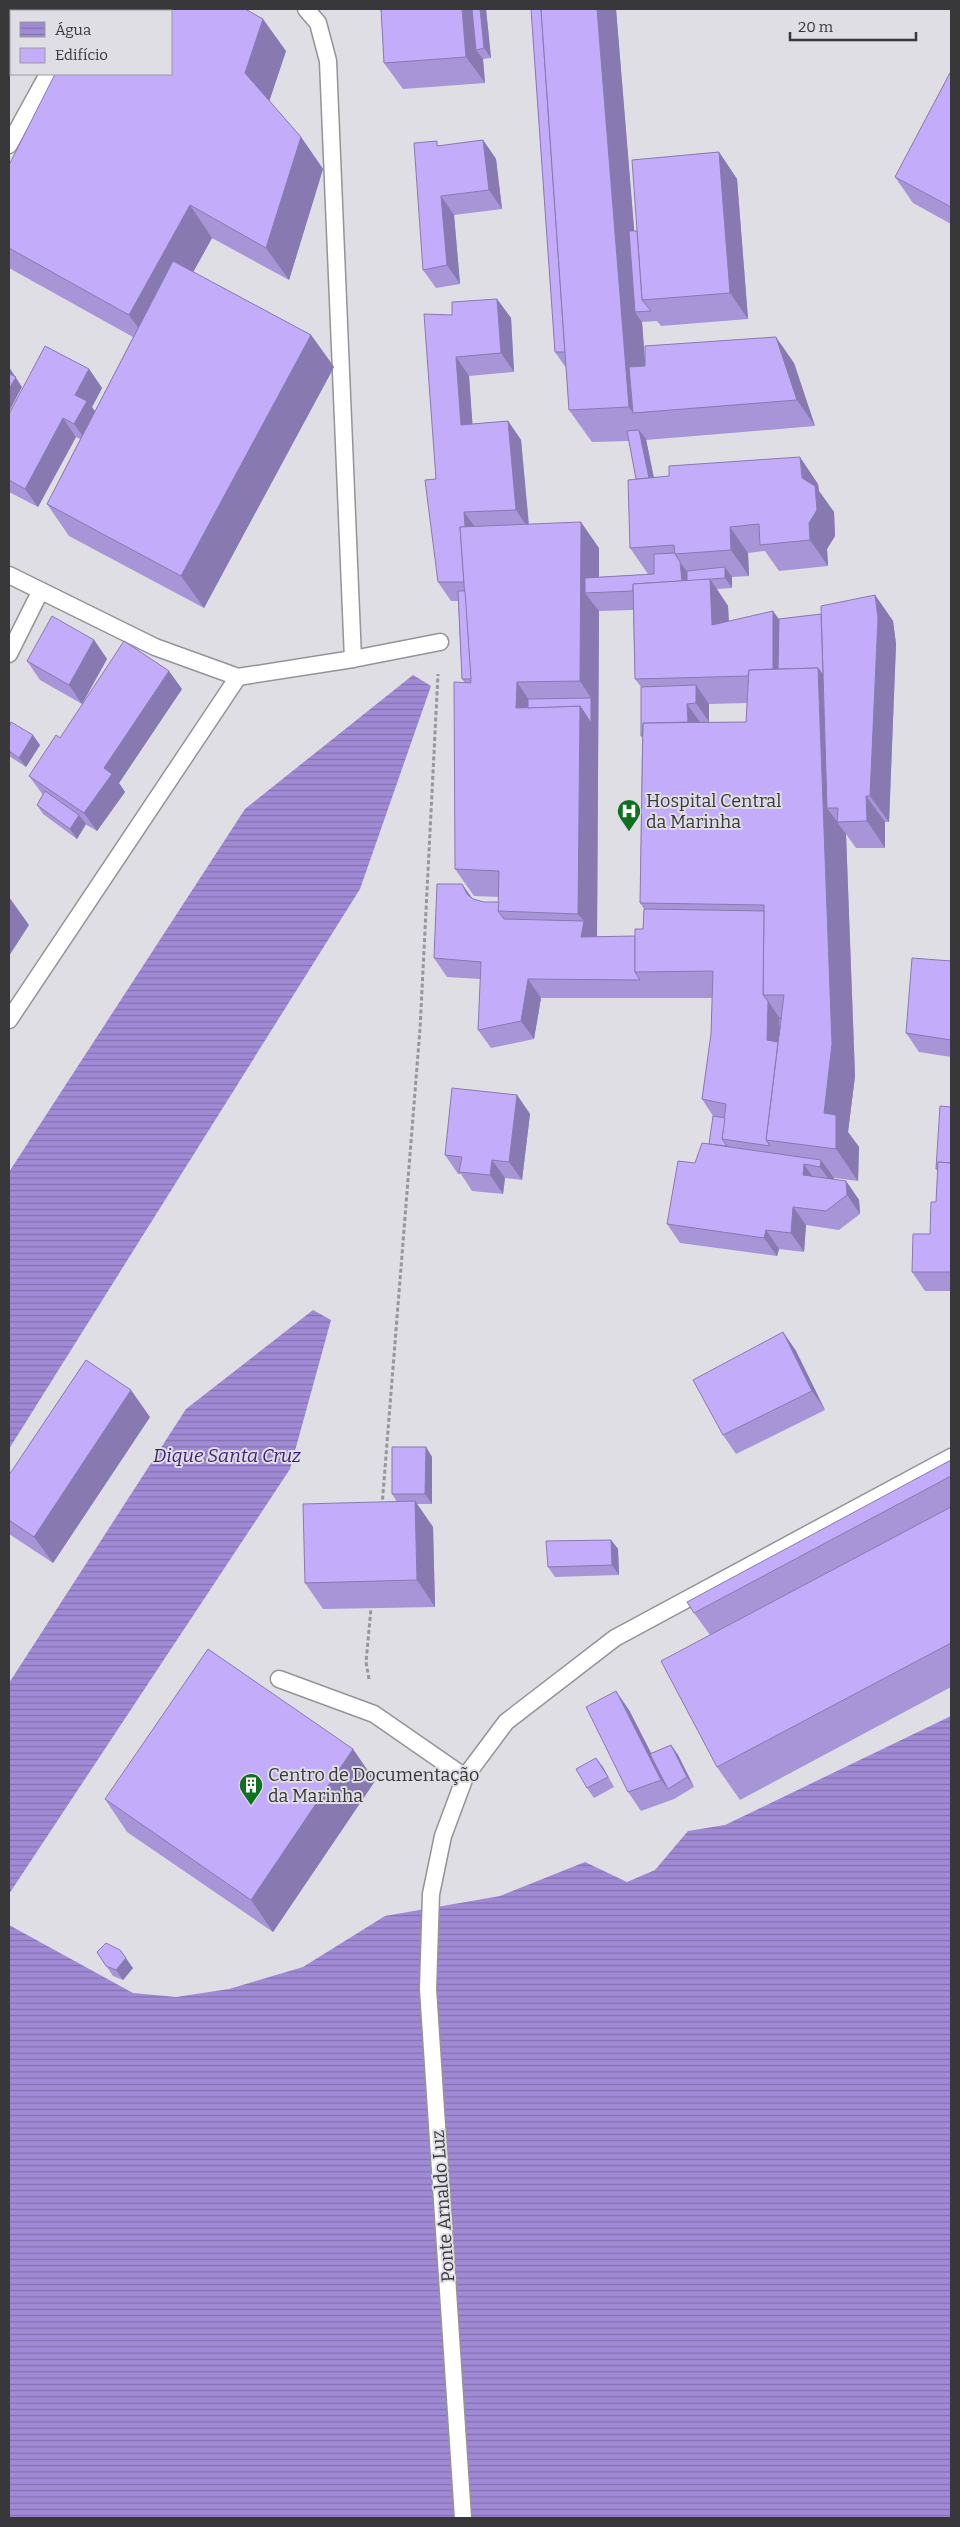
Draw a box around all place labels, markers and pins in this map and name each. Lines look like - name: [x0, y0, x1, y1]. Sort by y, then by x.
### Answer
- place label: Hospital Central da Marinha: [646, 790, 781, 833]
- hospital icon: Hospital Central da Marinha: [616, 798, 642, 832]
- place label: Centro de Documentação da Marinha: [268, 1764, 479, 1807]
- building icon: Centro de Documentação da Marinha: [238, 1772, 264, 1806]

